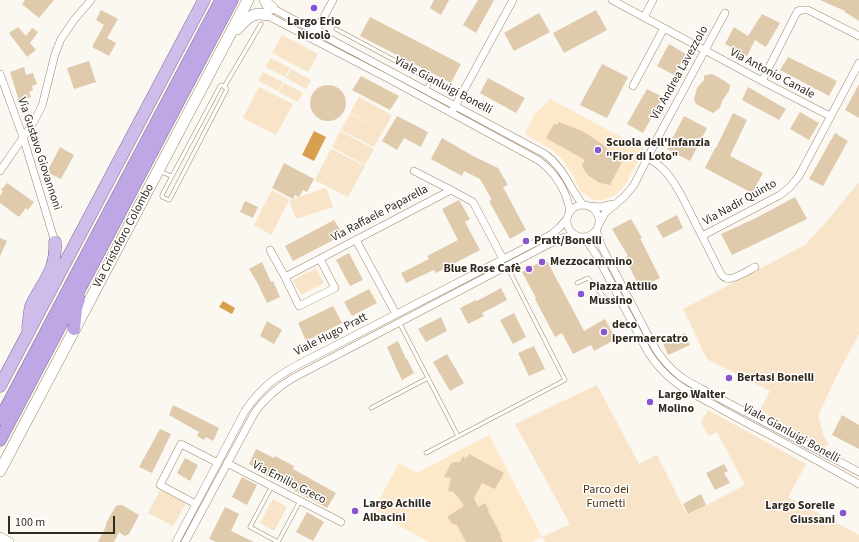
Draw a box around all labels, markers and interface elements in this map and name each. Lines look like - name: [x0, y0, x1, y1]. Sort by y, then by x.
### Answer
- marker: Largo Erio Nicolò: [309, 3, 319, 13]
- place label: Largo Erio Nicolò: [287, 15, 341, 43]
- street label: Via Andrea Lavezzolo: [648, 24, 712, 122]
- street label: Via Antonio Canale: [727, 46, 817, 102]
- street label: Viale Gianluigi Bonelli: [392, 54, 494, 118]
- street label: Via Gustavo Giovannoni: [14, 96, 64, 212]
- place label: Scuola dell'Infanzia "Fior di Loto": [606, 136, 710, 164]
- marker: Scuola dell'Infanzia "Fior di Loto": [593, 145, 603, 155]
- street label: Via Nadir Quinto: [701, 177, 779, 229]
- street label: Via Cristoforo Colombo: [91, 182, 157, 290]
- street label: Via Raffaele Paparella: [329, 182, 431, 246]
- place label: Pratt/Bonelli: [534, 234, 602, 248]
- marker: Pratt/Bonelli: [521, 236, 531, 246]
- place label: Mezzocammino: [550, 255, 632, 269]
- marker: Mezzocammino: [537, 257, 547, 267]
- place label: Blue Rose Cafè: [444, 262, 521, 276]
- marker: Blue Rose Cafè: [524, 264, 534, 274]
- place label: Piazza Attilio Mussino: [589, 280, 658, 308]
- marker: Piazza Attilio Mussino: [576, 289, 586, 299]
- street label: Viale Hugo Pratt: [292, 310, 370, 360]
- place label: deco ipermaercatro: [612, 318, 688, 346]
- marker: deco ipermaercatro: [599, 327, 609, 337]
- place label: Bertasi Bonelli: [737, 371, 814, 385]
- marker: Bertasi Bonelli: [724, 373, 734, 383]
- place label: Largo Walter Molino: [658, 388, 725, 416]
- marker: Largo Walter Molino: [645, 397, 655, 407]
- street label: Viale Gianluigi Bonelli: [740, 401, 842, 467]
- street label: Via Emilio Greco: [250, 458, 328, 508]
- park label: Parco dei Fumetti: [583, 483, 629, 511]
- place label: Largo Achille Albacini: [363, 497, 431, 525]
- place label: Largo Sorelle Giussani: [765, 499, 835, 527]
- marker: Largo Achille Albacini: [350, 506, 360, 516]
- scale bar: [10, 508, 117, 534]
- marker: Largo Sorelle Giussani: [838, 508, 848, 518]
- text: 100 m: [15, 514, 45, 531]

